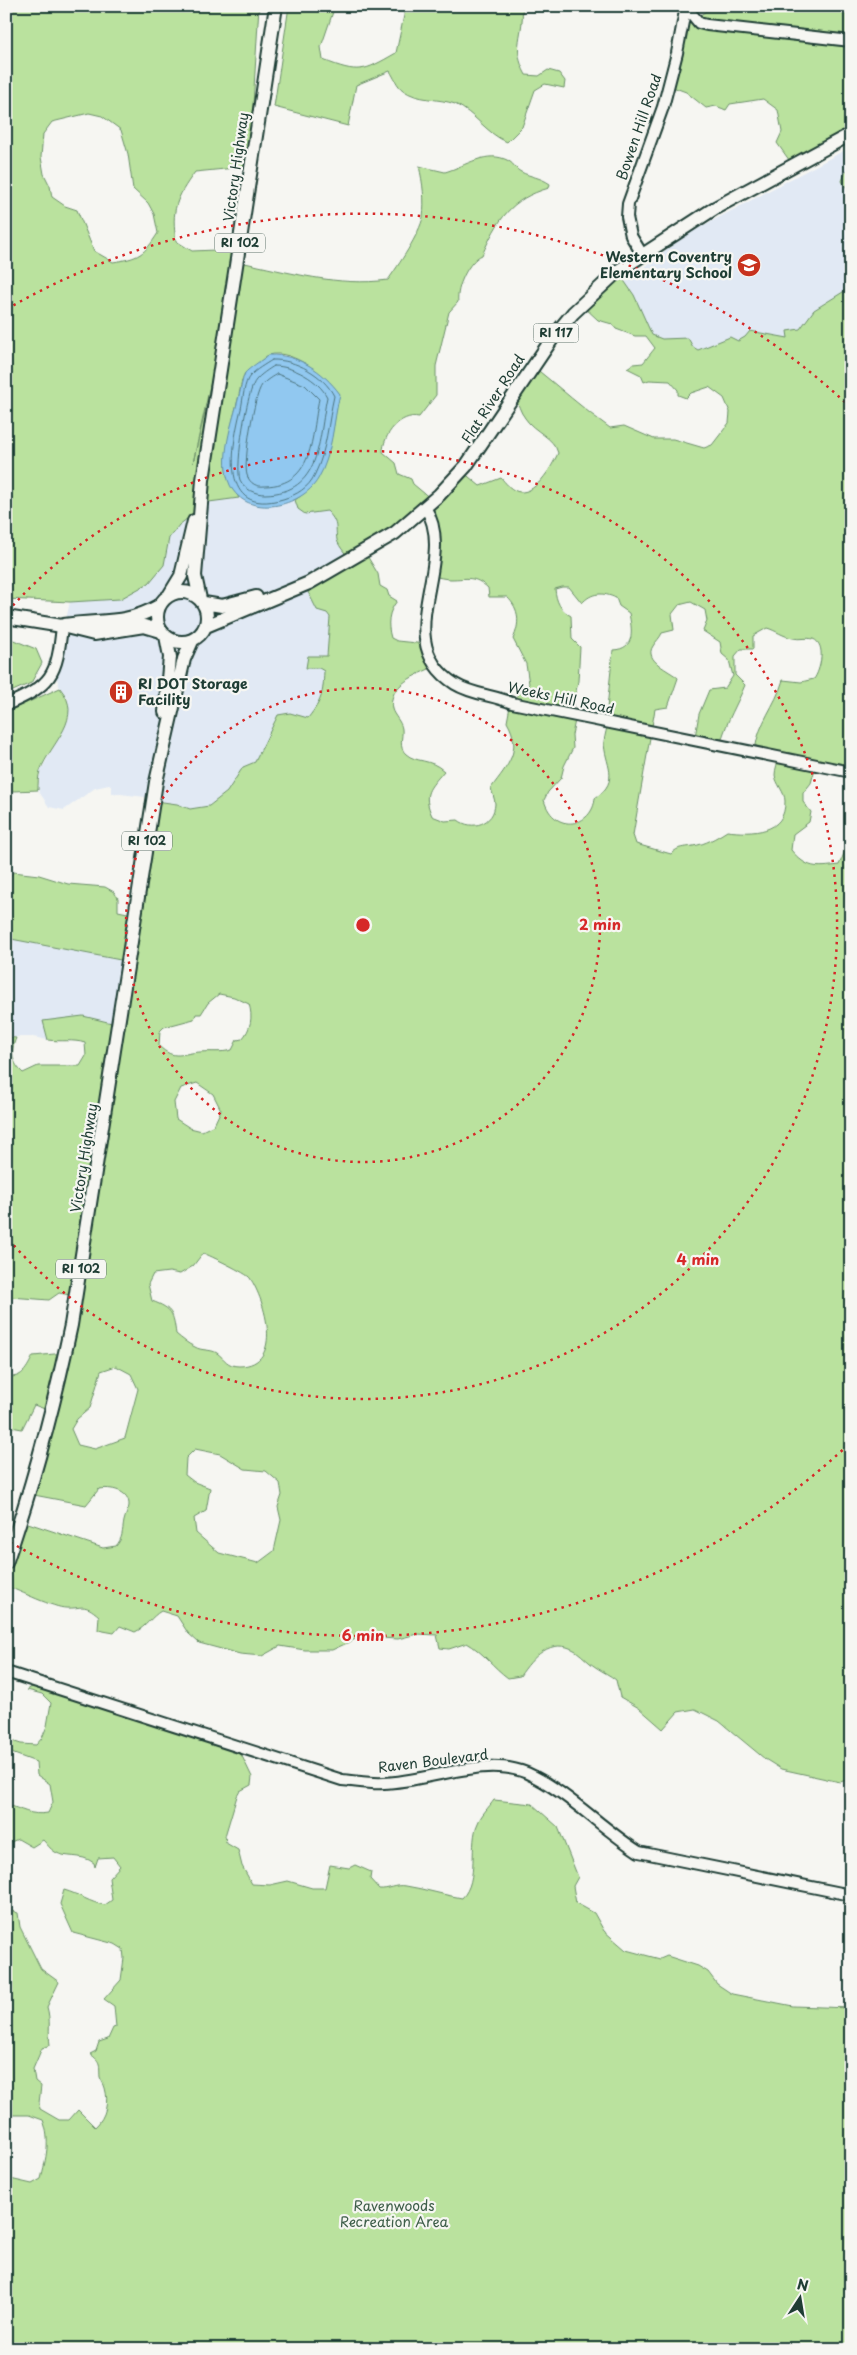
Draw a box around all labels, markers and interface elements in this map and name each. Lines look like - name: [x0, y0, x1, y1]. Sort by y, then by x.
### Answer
- street label: Bowen Hill Road: [611, 71, 667, 183]
- street label: Victory Highway: [217, 111, 254, 223]
- road number: RI 102: [215, 234, 265, 252]
- place label: Western Coventry Elementary School: [600, 246, 732, 283]
- school or university icon: Western Coventry Elementary School: [736, 252, 762, 278]
- road number: RI 117: [534, 323, 578, 342]
- street label: Flat River Road: [456, 350, 529, 448]
- place label: RI DOT Storage Facility: [138, 673, 248, 710]
- street label: Weeks Hill Road: [506, 676, 616, 719]
- building icon: RI DOT Storage Facility: [108, 679, 134, 705]
- road number: RI 102: [122, 831, 172, 850]
- text: 2 min: [579, 912, 621, 935]
- centre of rings: [354, 916, 372, 934]
- street label: Victory Highway: [65, 1102, 103, 1214]
- text: 4 min: [677, 1247, 719, 1270]
- road number: RI 102: [56, 1260, 106, 1278]
- text: 6 min: [342, 1623, 384, 1646]
- street label: Raven Boulevard: [377, 1743, 490, 1778]
- park label: Ravenwoods Recreation Area: [340, 2195, 449, 2232]
- north arrow: [774, 2272, 824, 2322]
- text: N: [795, 2273, 810, 2296]

